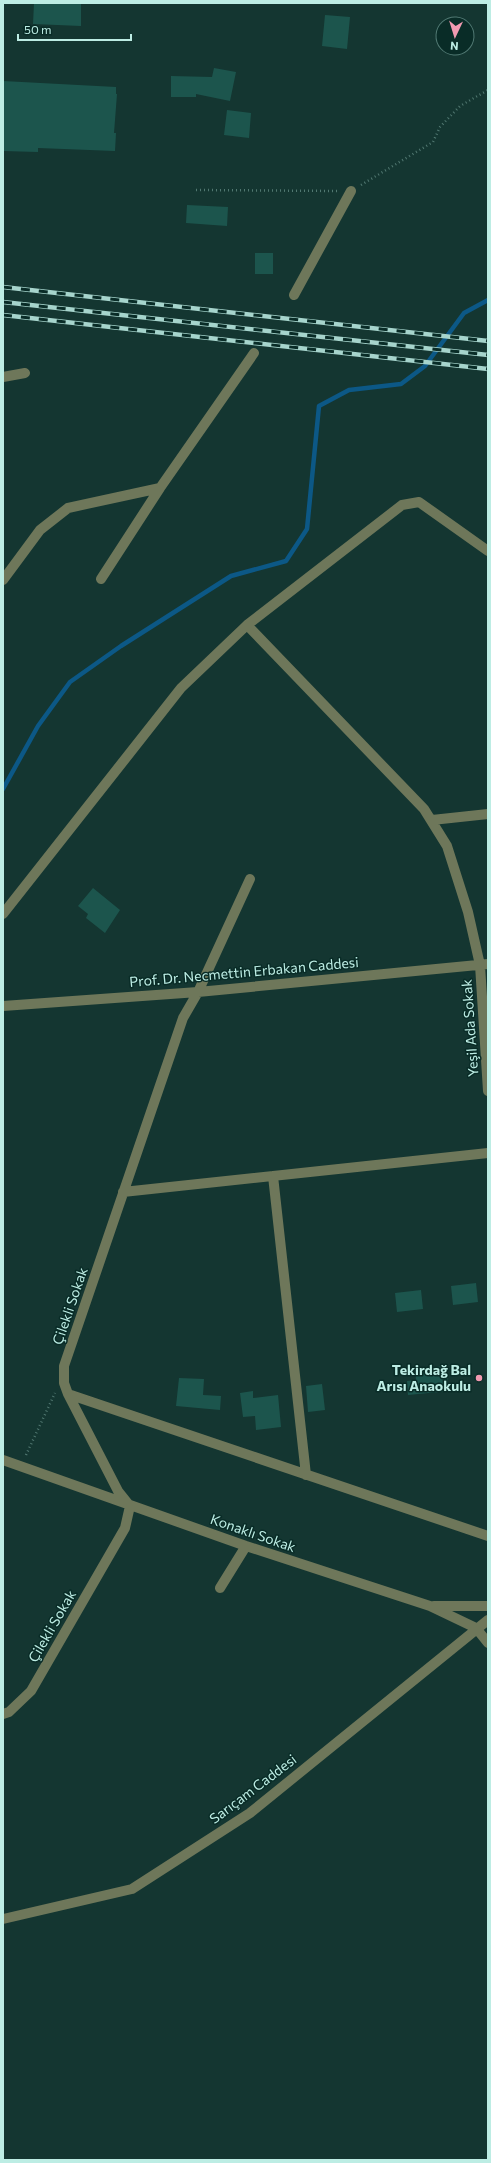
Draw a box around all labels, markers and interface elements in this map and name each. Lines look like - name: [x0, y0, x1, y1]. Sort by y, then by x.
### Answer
- scale bar: [18, 16, 131, 42]
- north arrow: [435, 16, 475, 56]
- text: 50 m: [24, 22, 52, 36]
- text: N: [450, 40, 459, 53]
- street label: Prof. Dr. Necmettin Erbakan Caddesi: [129, 953, 359, 990]
- street label: Yeşil Ada Sokak: [458, 978, 481, 1077]
- street label: Çilekli Sokak: [48, 1265, 91, 1347]
- place label: Tekirdağ Bal Arısı Anaokulu: [376, 1361, 471, 1394]
- marker: Tekirdağ Bal Arısı Anaokulu: [474, 1373, 484, 1383]
- street label: Konaklı Sokak: [208, 1510, 298, 1555]
- street label: Çilekli Sokak: [24, 1586, 79, 1665]
- street label: Sarıçam Caddesi: [206, 1750, 299, 1827]

